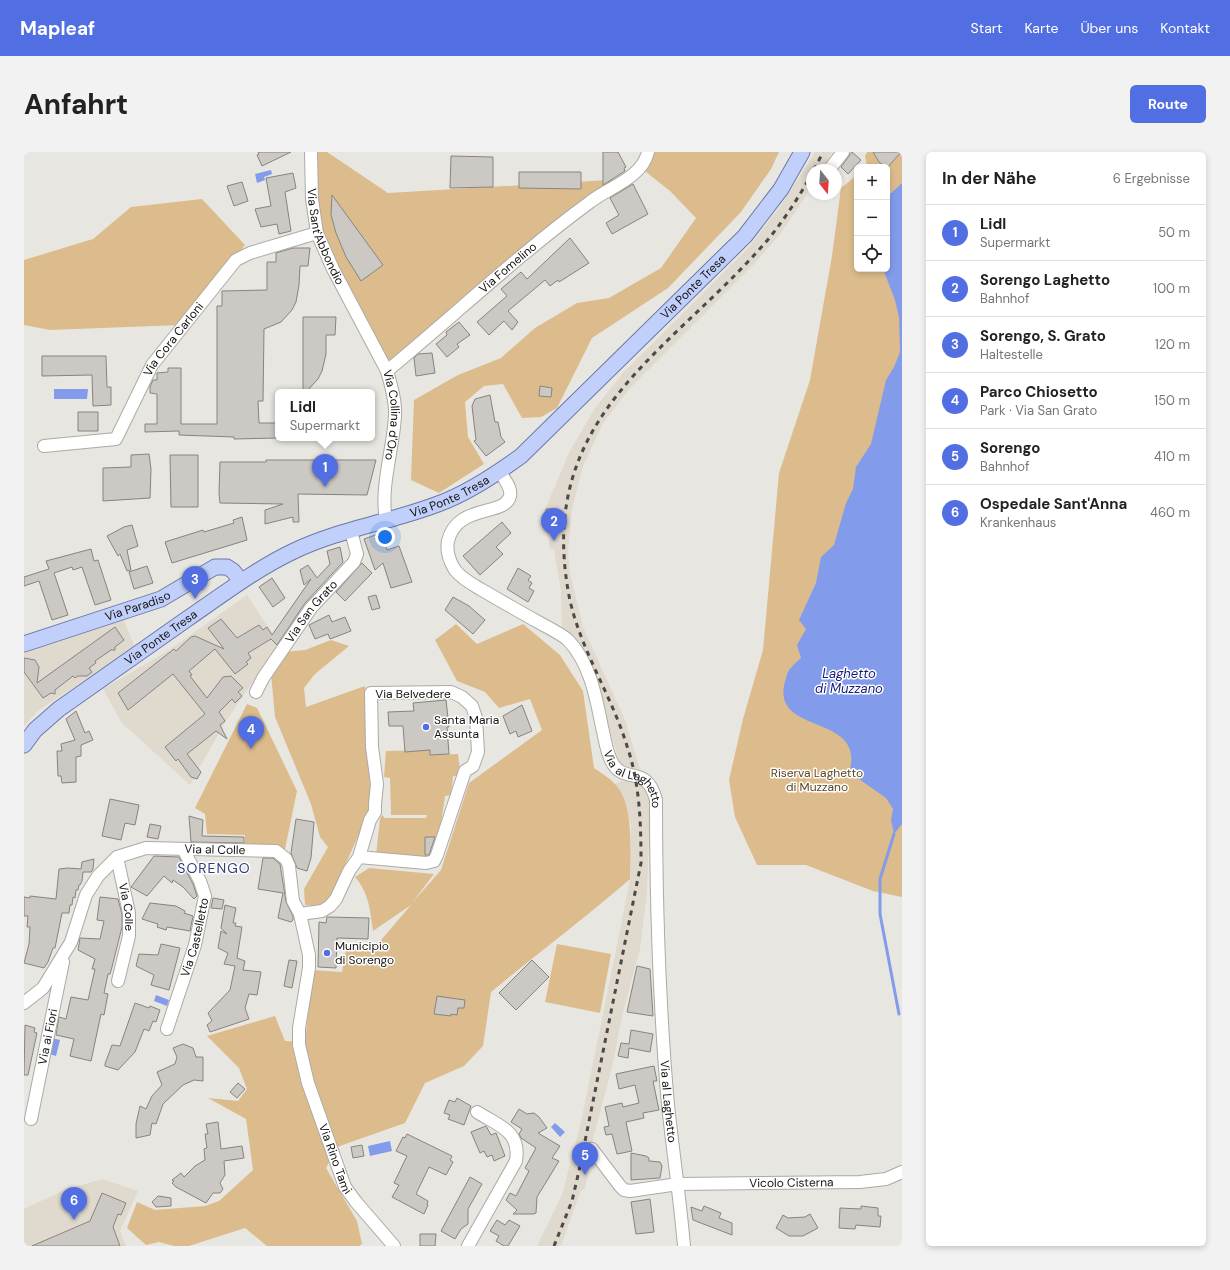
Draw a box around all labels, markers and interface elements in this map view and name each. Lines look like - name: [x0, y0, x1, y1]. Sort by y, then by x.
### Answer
- text: Mapleaf: [20, 16, 95, 41]
- text: Start: [971, 19, 1002, 37]
- text: Karte: [1024, 19, 1058, 37]
- text: Über uns: [1080, 19, 1138, 37]
- text: Kontakt: [1160, 19, 1210, 37]
- button: Route: [1130, 85, 1206, 123]
- text: Anfahrt: [24, 86, 128, 123]
- north arrow: [806, 164, 842, 200]
- map controls: [854, 164, 890, 272]
- button: +: [854, 164, 890, 200]
- text: In der Nähe: [942, 167, 1037, 189]
- text: 6 Ergebnisse: [1113, 170, 1190, 187]
- street label: Via Sant'Abbondio: [304, 188, 348, 288]
- button: −: [854, 200, 890, 236]
- text: Lidl: [980, 214, 1006, 234]
- text: 1: [953, 224, 957, 241]
- text: 50 m: [1158, 224, 1190, 241]
- text: Supermarkt: [980, 234, 1050, 251]
- button: locate: [854, 236, 890, 272]
- street label: Via Fomelino: [476, 239, 540, 297]
- street label: Via Ponte Tresa: [657, 251, 729, 323]
- text: Sorengo Laghetto: [980, 270, 1110, 290]
- text: 2: [951, 280, 959, 297]
- text: 100 m: [1153, 280, 1190, 297]
- text: Bahnhof: [980, 290, 1029, 307]
- street label: Via Cora Carloni: [140, 299, 207, 379]
- text: Sorengo, S. Grato: [980, 326, 1106, 346]
- text: 3: [951, 336, 959, 353]
- text: 120 m: [1155, 336, 1190, 353]
- text: Haltestelle: [980, 346, 1043, 363]
- street label: Via Collina d'Oro: [379, 368, 403, 461]
- text: Parco Chiosetto: [980, 382, 1098, 402]
- popup: [275, 389, 375, 441]
- text: 4: [951, 392, 959, 409]
- text: 150 m: [1154, 392, 1190, 409]
- text: Lidl: [290, 397, 316, 417]
- text: Park · Via San Grato: [980, 402, 1097, 419]
- text: Supermarkt: [290, 417, 360, 434]
- text: Sorengo: [980, 438, 1040, 458]
- text: 5: [951, 448, 959, 465]
- text: 410 m: [1154, 448, 1190, 465]
- pin: 1: [312, 454, 338, 487]
- text: Bahnhof: [980, 458, 1029, 475]
- street label: Via Ponte Tresa: [408, 472, 492, 521]
- text: Ospedale Sant'Anna: [980, 494, 1127, 514]
- text: 6: [951, 504, 959, 521]
- text: 460 m: [1150, 504, 1190, 521]
- pin: 2: [541, 508, 567, 541]
- text: Krankenhaus: [980, 514, 1056, 531]
- your location: [375, 527, 395, 547]
- pin: 3: [182, 566, 208, 599]
- street label: Via San Grato: [282, 577, 341, 646]
- street label: Via Paradiso: [103, 587, 174, 625]
- street label: Via Ponte Tresa: [121, 606, 200, 669]
- water label: Laghetto di Muzzano: [815, 665, 883, 697]
- street label: Via Belvedere: [375, 686, 451, 702]
- place label: Santa Maria Assunta: [434, 712, 499, 742]
- pin: 4: [238, 716, 264, 749]
- marker: Santa Maria Assunta: [421, 722, 431, 732]
- street label: Via al Laghetto: [600, 748, 664, 808]
- park label: Riserva Laghetto di Muzzano: [771, 765, 863, 795]
- street label: Via al Colle: [184, 841, 246, 858]
- district label: SORENGO: [177, 859, 251, 877]
- street label: Via Colle: [115, 881, 137, 931]
- street label: Via Castelletto: [177, 896, 212, 979]
- place label: Municipio di Sorengo: [335, 938, 394, 968]
- marker: Municipio di Sorengo: [322, 948, 332, 958]
- street label: Via ai Fiori: [34, 1007, 61, 1066]
- street label: Via al Laghetto: [656, 1060, 680, 1143]
- street label: Via Rino Tami: [315, 1121, 356, 1198]
- pin: 5: [572, 1142, 598, 1175]
- street label: Vicolo Cisterna: [749, 1174, 834, 1191]
- pin: 6: [61, 1187, 87, 1220]

